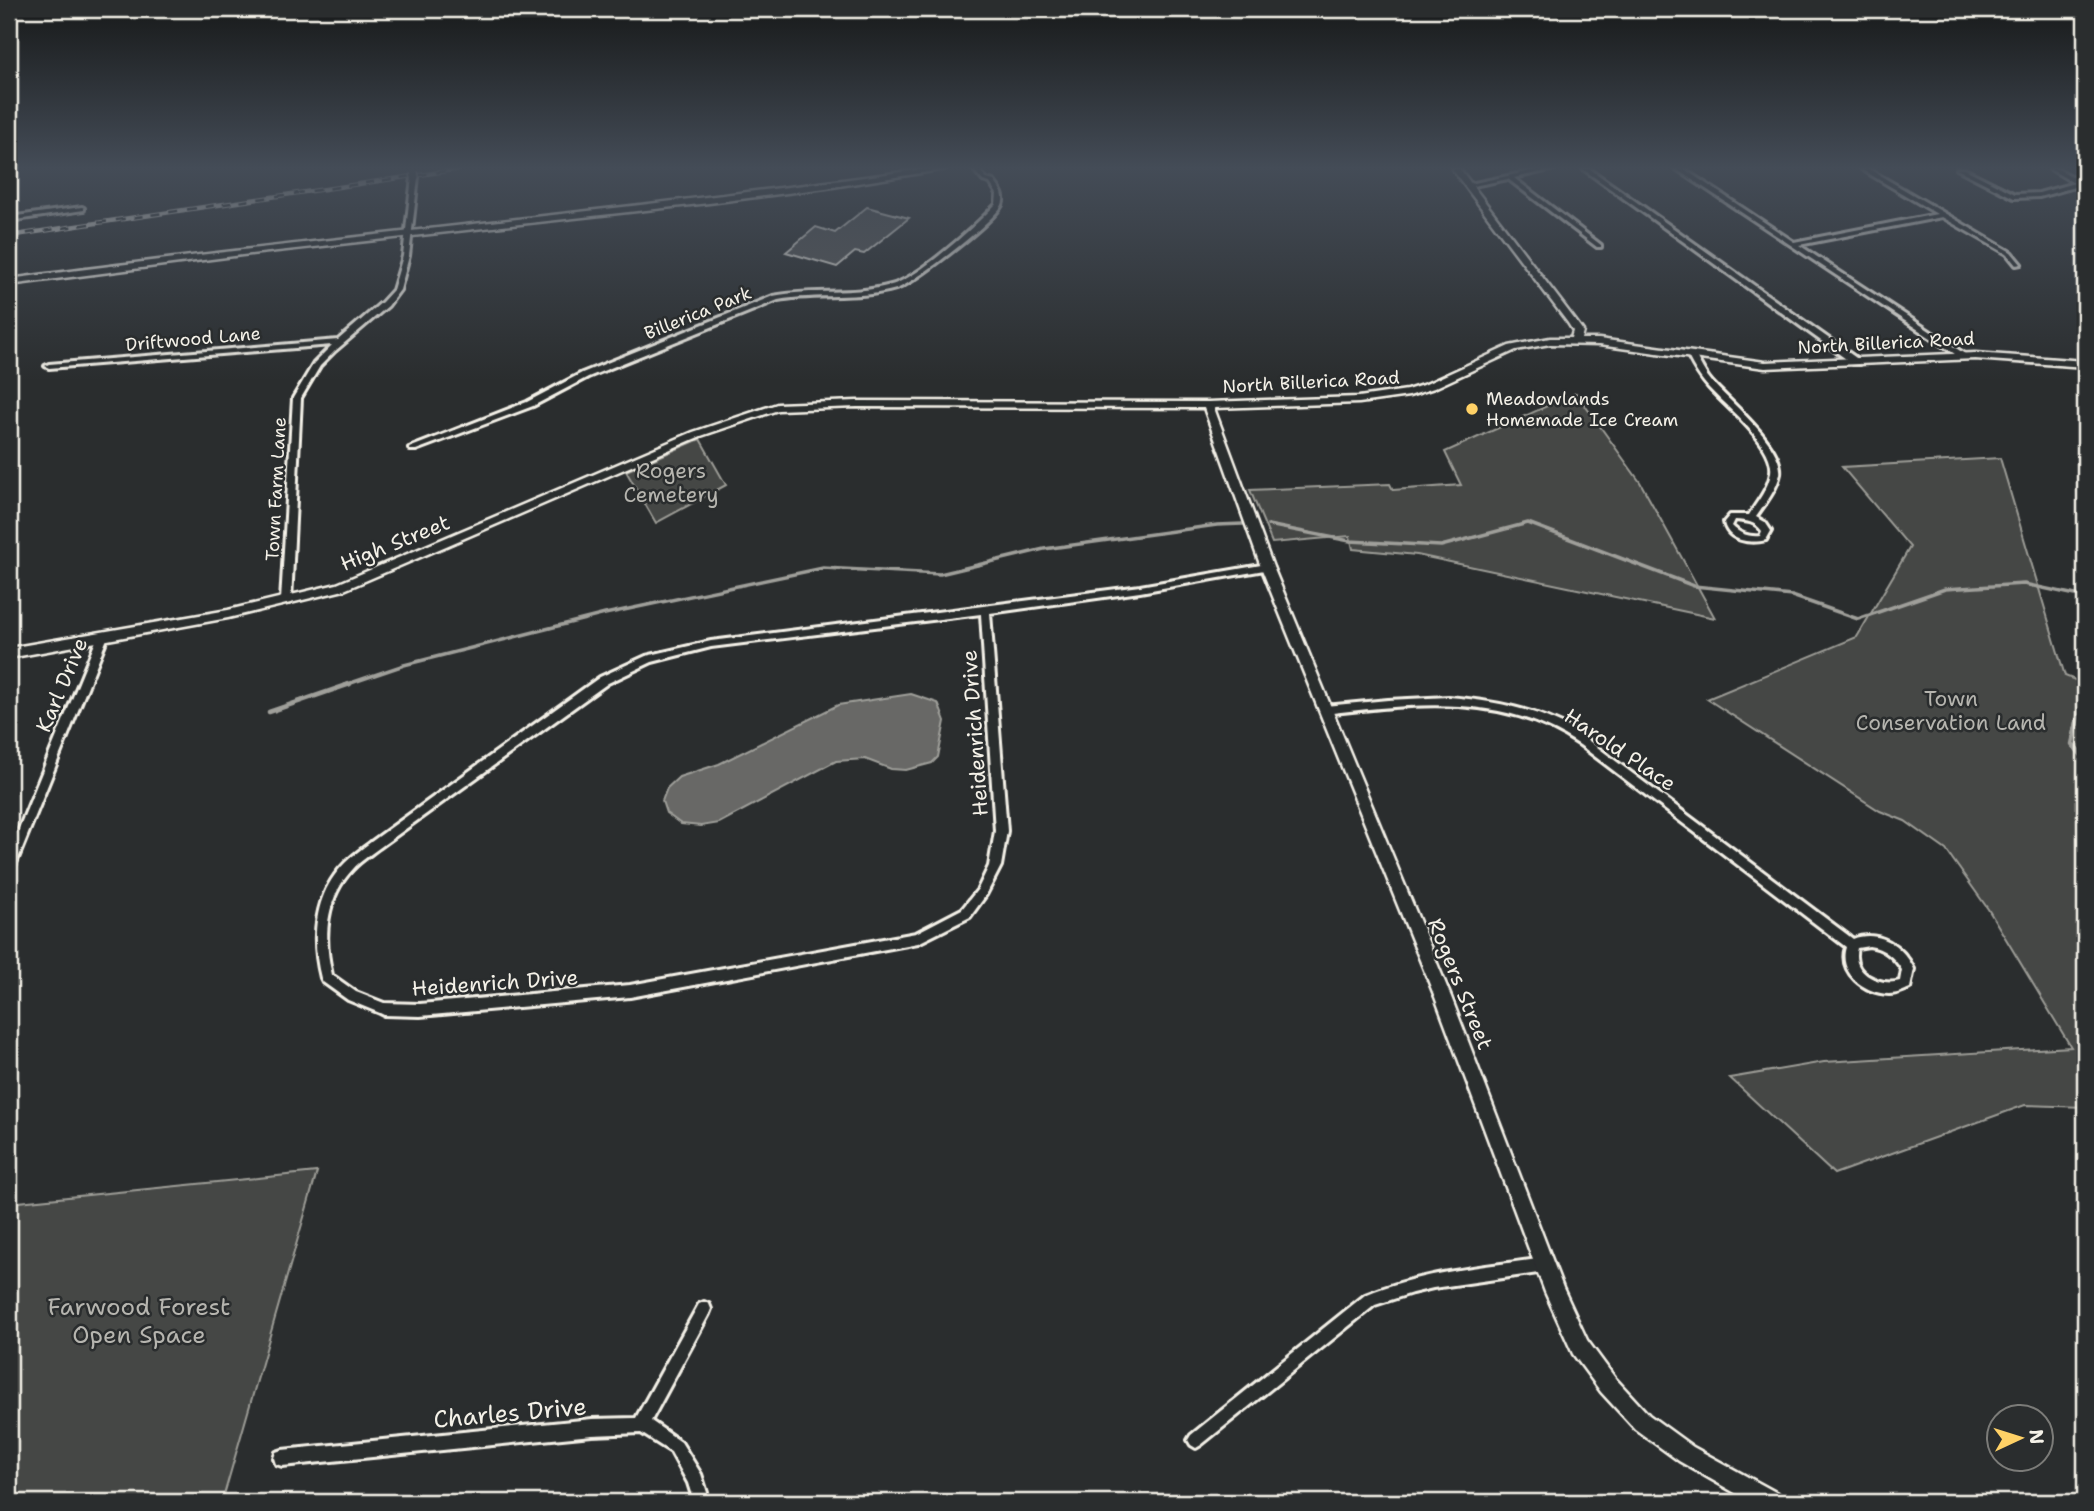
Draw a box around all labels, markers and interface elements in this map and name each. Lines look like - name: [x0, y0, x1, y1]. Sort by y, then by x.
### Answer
- street label: Billerica Park: [641, 281, 755, 345]
- street label: Driftwood Lane: [124, 321, 262, 357]
- street label: North Billerica Road: [1797, 326, 1975, 360]
- street label: North Billerica Road: [1222, 365, 1400, 399]
- place label: Meadowlands Homemade Ice Cream: [1486, 387, 1678, 432]
- marker: Meadowlands Homemade Ice Cream: [1464, 401, 1480, 417]
- street label: Town Farm Lane: [260, 416, 292, 562]
- park label: Rogers Cemetery: [623, 457, 719, 509]
- street label: High Street: [336, 508, 454, 578]
- street label: Karl Drive: [30, 633, 94, 737]
- street label: Heidenrich Drive: [955, 649, 995, 817]
- park label: Town Conservation Land: [1856, 685, 2046, 737]
- street label: Harold Place: [1559, 702, 1681, 798]
- street label: Rogers Street: [1421, 914, 1499, 1054]
- street label: Heidenrich Drive: [411, 963, 579, 1003]
- park label: Farwood Forest Open Space: [48, 1291, 230, 1351]
- street label: Charles Drive: [432, 1390, 588, 1436]
- north arrow: [1986, 1402, 2056, 1472]
- text: N: [2023, 1428, 2049, 1445]

